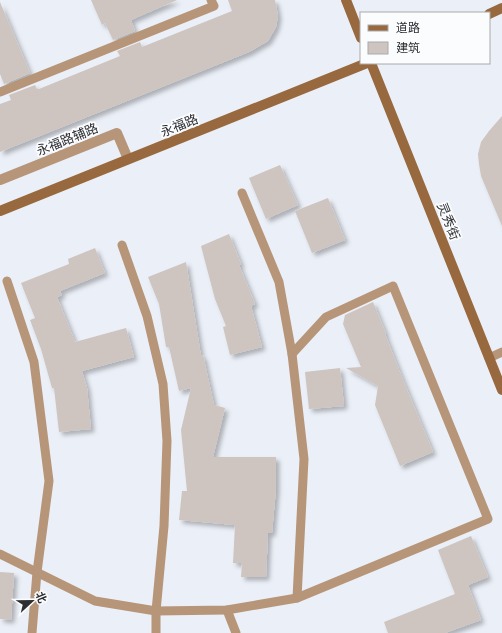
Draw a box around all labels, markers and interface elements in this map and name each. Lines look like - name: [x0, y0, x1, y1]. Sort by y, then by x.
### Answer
- legend: [360, 12, 490, 64]
- text: 道路: [396, 20, 420, 34]
- text: 建筑: [396, 40, 420, 54]
- street label: 永福路: [158, 110, 200, 140]
- street label: 永福路辅路: [34, 119, 100, 159]
- street label: 灵秀街: [434, 200, 464, 242]
- north arrow: [12, 581, 52, 621]
- text: 北: [34, 590, 50, 605]

